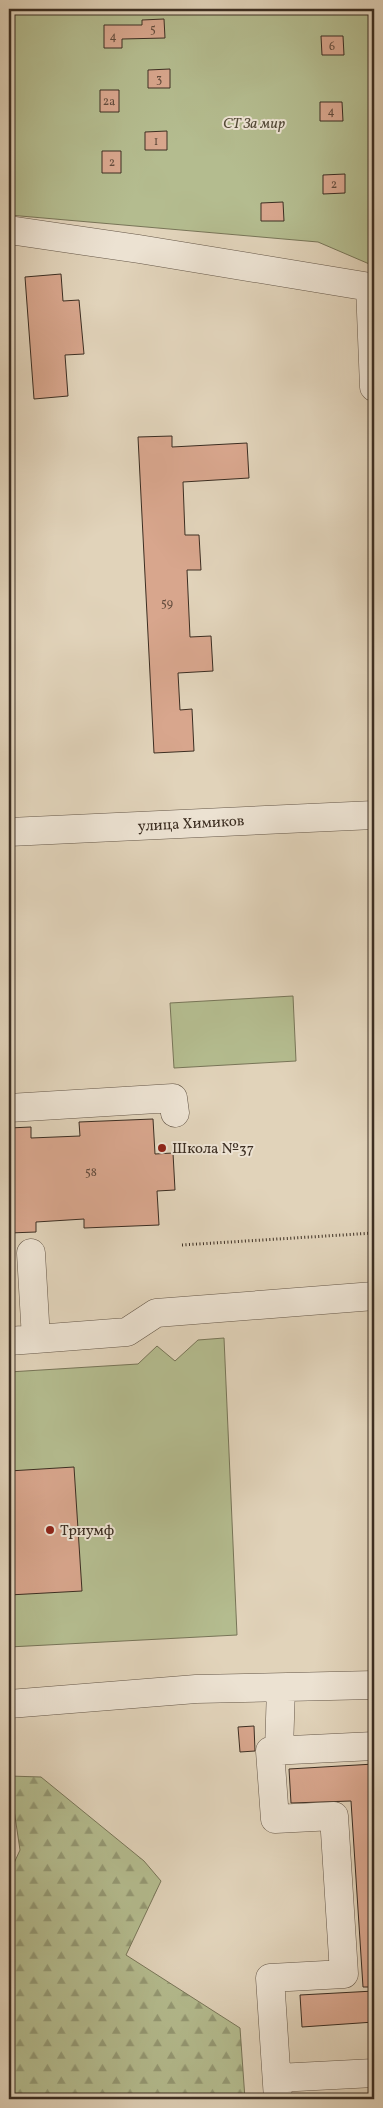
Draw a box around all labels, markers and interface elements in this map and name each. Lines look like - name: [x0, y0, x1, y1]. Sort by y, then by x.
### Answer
- house number: 5: [150, 22, 156, 38]
- house number: 4: [109, 29, 117, 45]
- house number: 6: [329, 39, 335, 55]
- house number: 3: [156, 72, 162, 88]
- house number: 2а: [103, 94, 115, 110]
- house number: 4: [327, 104, 335, 120]
- park label: СТ За мир: [223, 114, 285, 135]
- house number: 1: [154, 134, 158, 150]
- house number: 2: [109, 155, 115, 171]
- house number: 2: [331, 177, 337, 193]
- house number: 59: [161, 596, 173, 612]
- street label: улица Химиков: [137, 811, 245, 838]
- place label: Школа №37: [172, 1139, 254, 1160]
- marker: Школа №37: [156, 1142, 168, 1154]
- house number: 58: [85, 1165, 97, 1181]
- place label: Триумф: [60, 1521, 114, 1542]
- marker: Триумф: [44, 1524, 56, 1536]

